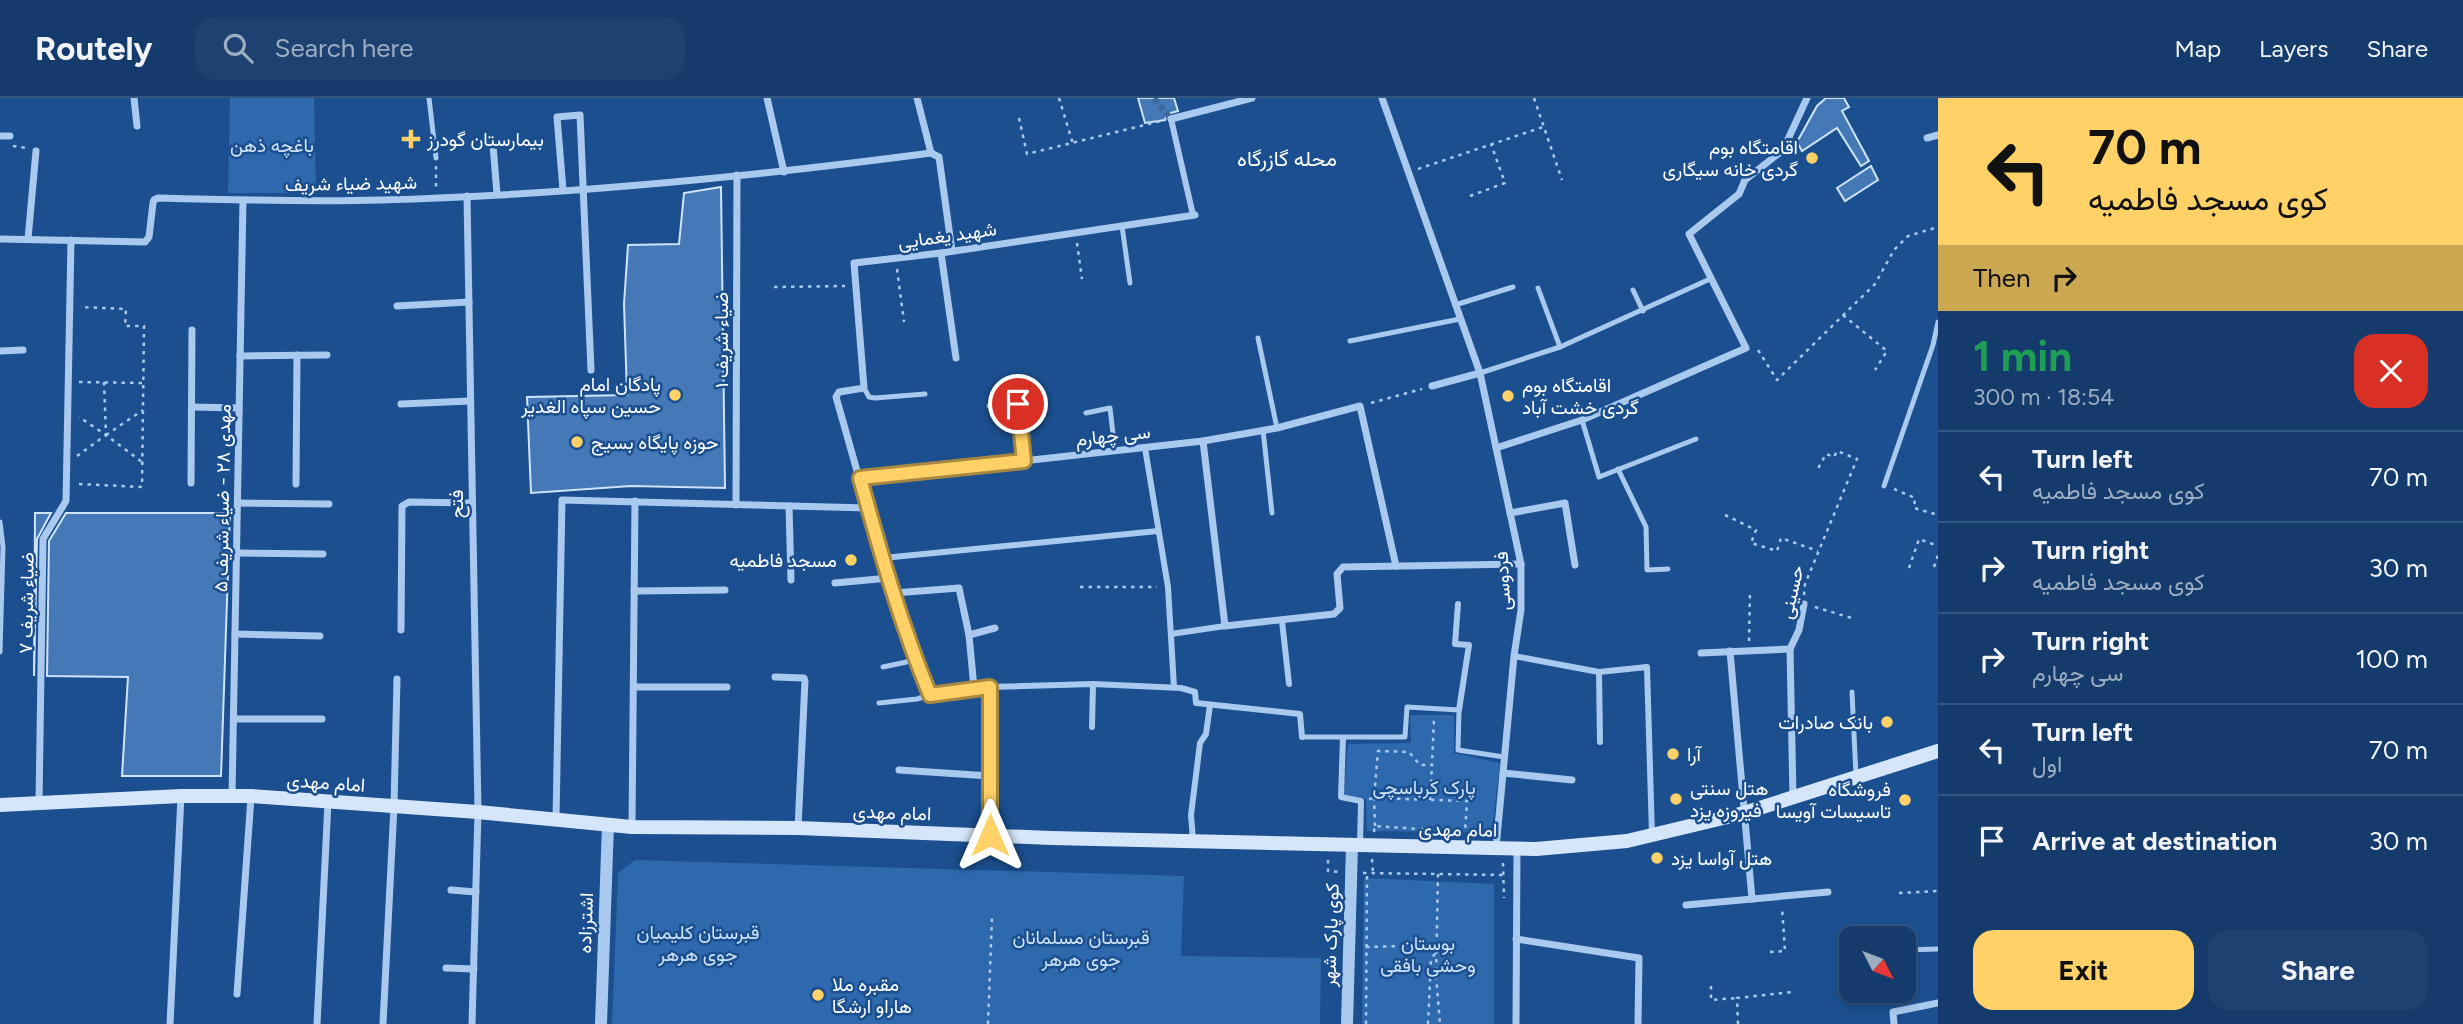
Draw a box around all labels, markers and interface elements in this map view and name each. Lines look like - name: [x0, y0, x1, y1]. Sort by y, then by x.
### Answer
- search box: [195, 17, 685, 80]
- text: Routely: [35, 29, 153, 68]
- icon: search: [219, 29, 257, 67]
- text: Search here: [275, 32, 414, 64]
- text: Map: [2174, 34, 2221, 63]
- text: Layers: [2259, 34, 2328, 63]
- text: Share: [2366, 34, 2428, 63]
- text: 70 m: [2088, 117, 2201, 176]
- icon: left: [1973, 126, 2064, 217]
- place label: بیمارستان گودرز: [426, 128, 544, 151]
- marker: بیمارستان گودرز: [401, 129, 421, 149]
- park label: باغچه ذهن: [230, 134, 314, 159]
- place label: اقامتگاه بوم گردی خانه سیگاری: [1662, 136, 1798, 181]
- district label: محله گازرگاه: [1237, 146, 1337, 172]
- marker: اقامتگاه بوم گردی خانه سیگاری: [1804, 150, 1820, 166]
- street label: شهید ضیاء شریف: [285, 171, 417, 196]
- text: کوی مسجد فاطمیه: [2088, 180, 2328, 218]
- street label: شهید یغمایی: [896, 217, 998, 254]
- icon: right: [2045, 259, 2083, 297]
- text: Then: [1973, 262, 2031, 294]
- street label: ضیاء شریف ۱: [710, 292, 733, 388]
- text: 1 min: [1973, 331, 2072, 382]
- button: close: [2354, 334, 2428, 408]
- place label: پادگان امام حسین سپاه الغدیر: [520, 373, 661, 420]
- pin: [988, 374, 1048, 434]
- place label: اقامتگاه بوم گردی خشت آباد: [1522, 374, 1639, 419]
- text: 300 m · 18:54: [1973, 383, 2114, 411]
- icon: arrive: [999, 385, 1037, 423]
- marker: پادگان امام حسین سپاه الغدیر: [667, 387, 683, 403]
- marker: اقامتگاه بوم گردی خشت آباد: [1500, 388, 1516, 404]
- street label: مهدی ۲۸ - ضیاء شریف ۵: [209, 404, 236, 592]
- street label: سی چهارم: [1074, 420, 1152, 453]
- place label: حوزه پایگاه بسیج: [591, 431, 718, 456]
- marker: حوزه پایگاه بسیج: [569, 434, 585, 450]
- text: Turn left: [2032, 443, 2133, 475]
- icon: left: [1973, 458, 2011, 496]
- text: 70 m: [2369, 461, 2428, 493]
- text: کوی مسجد فاطمیه: [2032, 477, 2205, 505]
- street label: فتح: [445, 489, 470, 518]
- text: Turn right: [2032, 534, 2149, 566]
- place label: مسجد فاطمیه: [729, 549, 837, 572]
- icon: right: [1973, 549, 2011, 587]
- street label: فردوسی: [1489, 551, 1516, 611]
- street label: ضیاء شریف ۷: [14, 552, 39, 654]
- marker: مسجد فاطمیه: [843, 552, 859, 568]
- text: 30 m: [2369, 552, 2428, 584]
- street label: حسینی: [1774, 563, 1809, 621]
- text: کوی مسجد فاطمیه: [2032, 568, 2205, 596]
- text: Turn right: [2032, 625, 2149, 657]
- icon: right: [1973, 640, 2011, 678]
- text: 100 m: [2355, 643, 2428, 675]
- text: سی چهارم: [2032, 659, 2123, 687]
- place label: بانک صادرات: [1778, 711, 1873, 734]
- marker: بانک صادرات: [1879, 714, 1895, 730]
- text: Turn left: [2032, 716, 2133, 748]
- icon: left: [1973, 731, 2011, 769]
- text: 70 m: [2369, 734, 2428, 766]
- place label: آرا: [1687, 743, 1703, 766]
- marker: آرا: [1665, 746, 1681, 762]
- text: اول: [2032, 750, 2062, 778]
- street label: امام مهدی: [286, 768, 366, 798]
- park label: پارک کرباسچی: [1372, 776, 1476, 801]
- place label: هتل سنتی فیروزه یزد: [1690, 777, 1768, 822]
- place label: فروشگاه تاسیسات آویسا: [1776, 778, 1891, 823]
- marker: هتل سنتی فیروزه یزد: [1668, 791, 1684, 807]
- marker: فروشگاه تاسیسات آویسا: [1897, 792, 1913, 808]
- position arrow: [953, 798, 1027, 872]
- street label: امام مهدی: [852, 800, 932, 826]
- street label: امام مهدی: [1418, 817, 1497, 843]
- icon: arrive: [1973, 822, 2011, 860]
- text: Arrive at destination: [2032, 825, 2277, 857]
- text: 30 m: [2369, 825, 2428, 857]
- place label: هتل آواسا یزد: [1671, 847, 1772, 870]
- marker: هتل آواسا یزد: [1649, 850, 1665, 866]
- street label: کوی پارک شهر: [1317, 883, 1346, 988]
- street label: اشترزاده: [573, 892, 598, 954]
- park label: قبرستان کلیمیان جوی هرهر: [637, 921, 759, 966]
- park label: قبرستان مسلمانان جوی هرهر: [1012, 926, 1150, 971]
- north arrow: [1839, 926, 1916, 1003]
- map controls: [1839, 926, 1916, 1003]
- button: Exit: [1973, 930, 2194, 1010]
- button: Share: [2208, 930, 2428, 1010]
- park label: بوستان وحشی بافقی: [1380, 932, 1476, 977]
- place label: مقبره ملا هاراو ارشگا: [832, 973, 912, 1018]
- marker: مقبره ملا هاراو ارشگا: [810, 987, 826, 1003]

